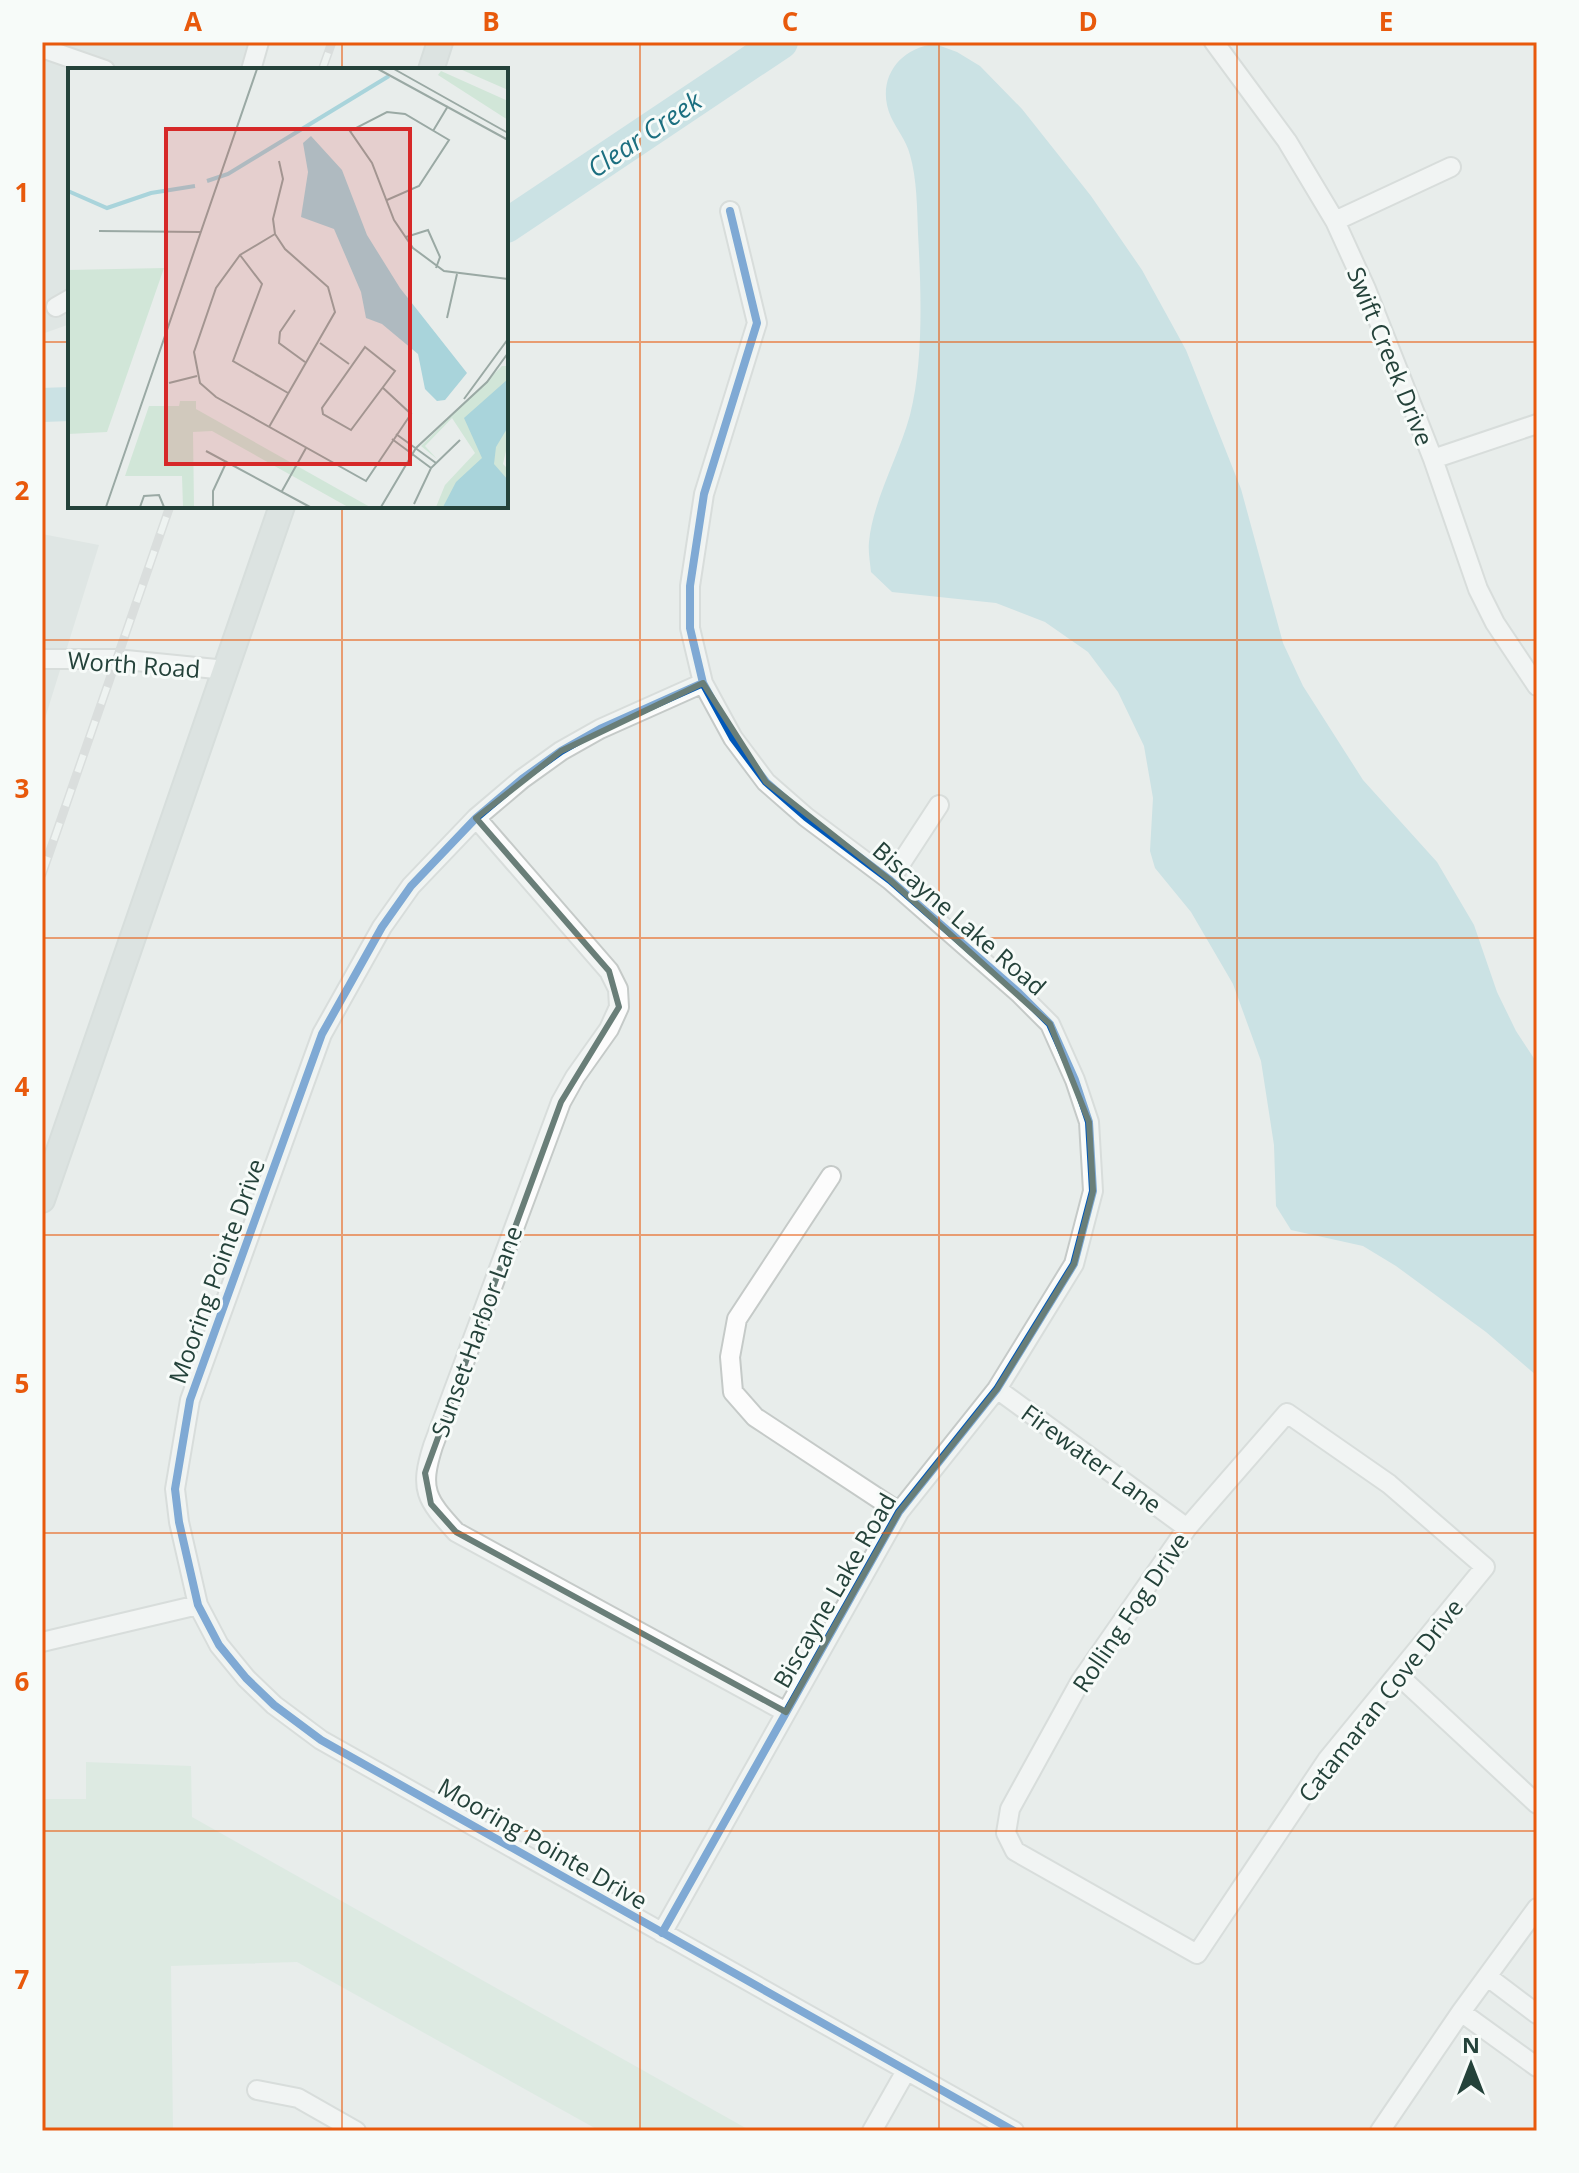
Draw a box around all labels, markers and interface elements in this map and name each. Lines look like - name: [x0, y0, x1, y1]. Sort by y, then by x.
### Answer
- text: A: [184, 3, 202, 39]
- text: B: [482, 3, 500, 39]
- text: C: [782, 3, 798, 39]
- text: D: [1078, 3, 1098, 39]
- text: E: [1379, 3, 1393, 39]
- inset map: [68, 68, 508, 508]
- water label: Clear Creek: [580, 82, 709, 185]
- text: 1: [15, 174, 29, 210]
- street label: Swift Creek Drive: [1340, 262, 1442, 450]
- text: 2: [15, 472, 30, 508]
- street label: Worth Road: [66, 643, 202, 685]
- text: 3: [15, 770, 29, 806]
- street label: Biscayne Lake Road: [866, 833, 1054, 1003]
- text: 4: [15, 1068, 30, 1104]
- street label: Mooring Pointe Drive: [160, 1154, 272, 1388]
- street label: Sunset Harbor Lane: [422, 1221, 530, 1441]
- text: 5: [15, 1365, 29, 1401]
- street label: Firewater Lane: [1015, 1396, 1169, 1520]
- street label: Biscayne Lake Road: [765, 1487, 903, 1693]
- street label: Rolling Fog Drive: [1064, 1526, 1196, 1698]
- street label: Catamaran Cove Drive: [1290, 1591, 1470, 1809]
- text: 6: [15, 1663, 30, 1699]
- street label: Mooring Pointe Drive: [432, 1769, 654, 1917]
- text: 7: [15, 1961, 30, 1997]
- north arrow: [1431, 2025, 1511, 2105]
- text: N: [1462, 2029, 1480, 2059]

